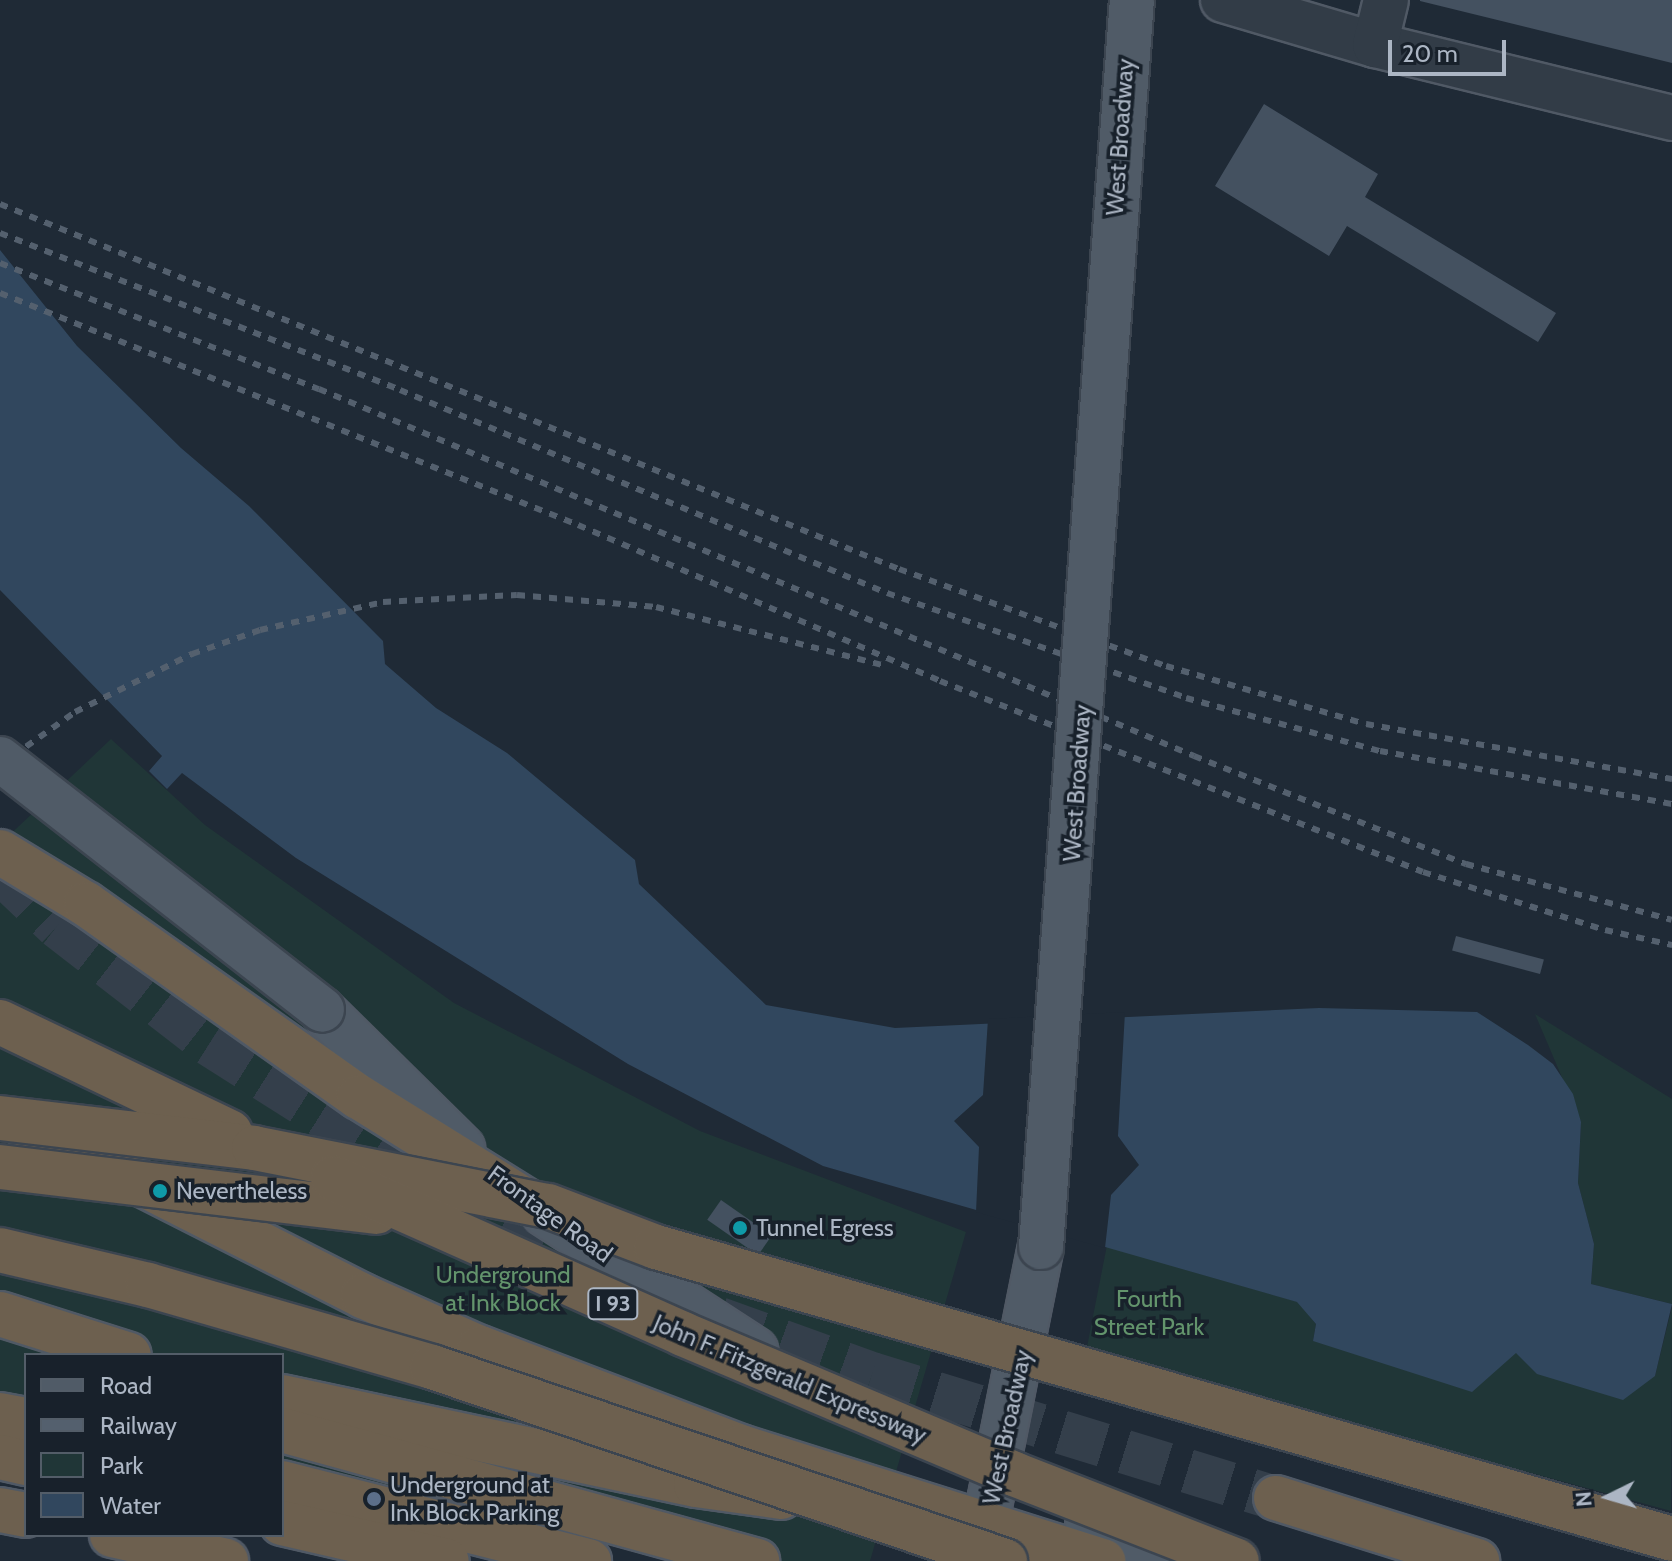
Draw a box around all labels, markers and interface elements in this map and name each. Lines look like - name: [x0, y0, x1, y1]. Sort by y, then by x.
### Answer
- scale bar: [1392, 24, 1510, 74]
- text: 20 m: [1402, 39, 1458, 68]
- street label: West Broadway: [1100, 57, 1140, 217]
- street label: West Broadway: [1057, 703, 1097, 863]
- street label: Frontage Road: [482, 1159, 618, 1269]
- place label: Nevertheless: [176, 1177, 307, 1205]
- marker: Nevertheless: [151, 1182, 169, 1200]
- place label: Tunnel Egress: [756, 1214, 894, 1242]
- marker: Tunnel Egress: [731, 1219, 749, 1237]
- park label: Underground at Ink Block: [435, 1261, 571, 1317]
- park label: Fourth Street Park: [1094, 1285, 1204, 1341]
- road number: I 93: [587, 1286, 639, 1322]
- street label: John F. Fitzgerald Expressway: [649, 1308, 931, 1450]
- street label: West Broadway: [977, 1347, 1037, 1507]
- legend: [24, 1353, 284, 1537]
- text: Road: [100, 1371, 152, 1400]
- text: Railway: [100, 1411, 177, 1440]
- text: Park: [100, 1451, 143, 1480]
- north arrow: [1568, 1457, 1648, 1537]
- place label: Underground at Ink Block Parking: [390, 1471, 559, 1527]
- marker: Underground at Ink Block Parking: [365, 1490, 383, 1508]
- text: N: [1569, 1490, 1598, 1508]
- text: Water: [100, 1491, 161, 1520]

